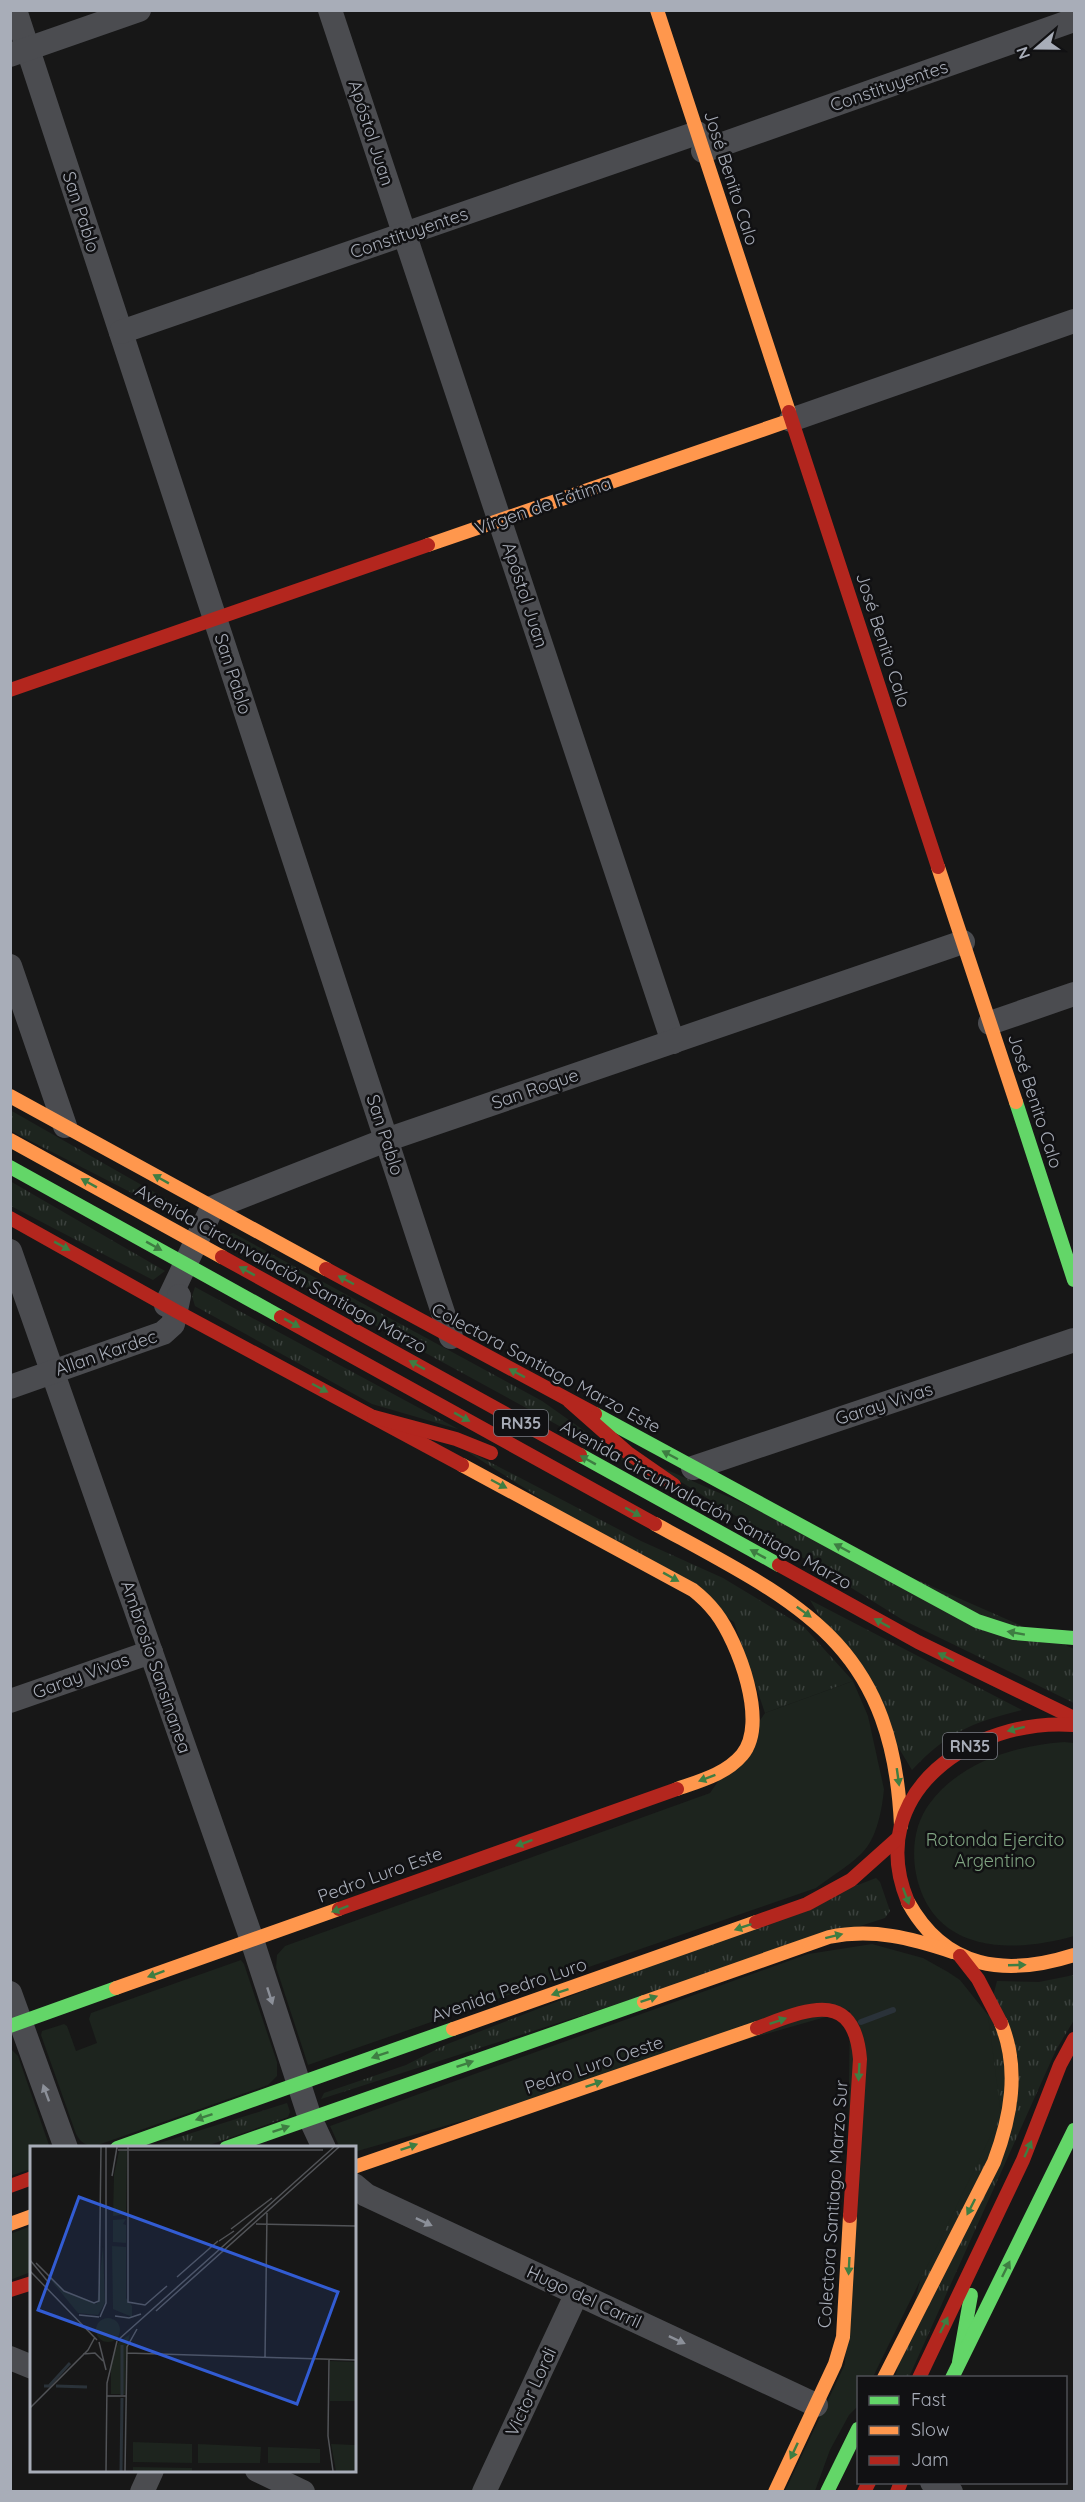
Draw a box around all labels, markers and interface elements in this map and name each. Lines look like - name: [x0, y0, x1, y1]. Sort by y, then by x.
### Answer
- north arrow: [1007, 18, 1067, 78]
- text: N: [1011, 44, 1034, 62]
- street label: Constituyentes: [827, 55, 951, 116]
- street label: Apóstol Juan: [344, 77, 399, 189]
- street label: José Benito Calo: [699, 108, 764, 248]
- street label: San Pablo: [58, 169, 105, 255]
- street label: Constituyentes: [347, 202, 471, 263]
- street label: Vírgen de Fátima: [472, 471, 614, 540]
- street label: Apóstol Juan: [498, 539, 553, 651]
- street label: José Benito Calo: [851, 570, 916, 710]
- street label: San Pablo: [210, 631, 257, 717]
- street label: José Benito Calo: [1003, 1031, 1068, 1171]
- street label: San Roque: [488, 1063, 581, 1114]
- street label: San Pablo: [362, 1092, 409, 1178]
- one-way arrow: [152, 1174, 169, 1184]
- one-way arrow: [81, 1178, 97, 1189]
- street label: Avenida Circunvalación Santiago Marzo: [132, 1179, 431, 1359]
- one-way arrow: [54, 1241, 71, 1251]
- one-way arrow: [145, 1241, 162, 1251]
- one-way arrow: [238, 1266, 255, 1276]
- one-way arrow: [337, 1275, 354, 1285]
- street label: Colectora Santiago Marzo Este: [428, 1297, 665, 1438]
- one-way arrow: [283, 1318, 300, 1328]
- street label: Allan Kardec: [52, 1324, 160, 1381]
- one-way arrow: [408, 1360, 425, 1370]
- one-way arrow: [509, 1368, 526, 1378]
- street label: Garay Vivas: [832, 1377, 935, 1430]
- one-way arrow: [312, 1383, 329, 1393]
- road number: RN35: [494, 1410, 548, 1436]
- one-way arrow: [454, 1412, 471, 1422]
- street label: Avenida Circunvalación Santiago Marzo: [557, 1415, 856, 1595]
- one-way arrow: [661, 1450, 678, 1460]
- one-way arrow: [580, 1454, 596, 1465]
- one-way arrow: [491, 1479, 508, 1489]
- one-way arrow: [625, 1507, 642, 1517]
- one-way arrow: [833, 1543, 850, 1553]
- one-way arrow: [750, 1549, 767, 1559]
- one-way arrow: [662, 1572, 679, 1582]
- street label: Ambrosio Sansinanea: [116, 1578, 197, 1756]
- one-way arrow: [795, 1606, 811, 1618]
- one-way arrow: [874, 1617, 890, 1628]
- one-way arrow: [1007, 1628, 1026, 1637]
- street label: Garay Vivas: [29, 1647, 132, 1704]
- one-way arrow: [937, 1652, 954, 1661]
- one-way arrow: [1007, 1724, 1026, 1734]
- road number: RN35: [943, 1733, 997, 1759]
- one-way arrow: [893, 1767, 902, 1786]
- one-way arrow: [698, 1774, 716, 1783]
- park label: Rotonda Ejercito Argentino: [926, 1828, 1064, 1872]
- one-way arrow: [514, 1839, 532, 1849]
- street label: Pedro Luro Este: [314, 1841, 445, 1908]
- one-way arrow: [902, 1887, 912, 1905]
- one-way arrow: [331, 1904, 349, 1914]
- one-way arrow: [734, 1922, 752, 1932]
- one-way arrow: [824, 1930, 843, 1940]
- street label: Avenida Pedro Luro: [428, 1952, 590, 2027]
- one-way arrow: [1008, 1960, 1027, 1969]
- one-way arrow: [147, 1970, 165, 1980]
- one-way arrow: [266, 1987, 276, 2005]
- one-way arrow: [551, 1987, 569, 1997]
- one-way arrow: [640, 1994, 658, 2004]
- one-way arrow: [769, 2015, 787, 2025]
- street label: Pedro Luro Oeste: [522, 2030, 666, 2099]
- one-way arrow: [371, 2051, 389, 2061]
- one-way arrow: [456, 2058, 474, 2068]
- one-way arrow: [855, 2062, 864, 2081]
- one-way arrow: [585, 2079, 603, 2088]
- street label: Colectora Santiago Marzo Sur: [812, 2079, 853, 2329]
- one-way arrow: [41, 2084, 50, 2102]
- one-way arrow: [195, 2113, 213, 2123]
- one-way arrow: [272, 2123, 290, 2133]
- one-way arrow: [1024, 2140, 1033, 2157]
- one-way arrow: [400, 2142, 418, 2152]
- inset map: [30, 2146, 356, 2472]
- one-way arrow: [966, 2199, 976, 2216]
- one-way arrow: [415, 2218, 433, 2228]
- one-way arrow: [844, 2257, 853, 2276]
- street label: Hugo del Carril: [523, 2260, 645, 2333]
- one-way arrow: [1001, 2260, 1010, 2277]
- one-way arrow: [940, 2316, 949, 2333]
- one-way arrow: [668, 2335, 686, 2345]
- street label: Victor Lordi: [500, 2344, 561, 2440]
- legend: [857, 2376, 1067, 2484]
- text: Fast: [911, 2388, 946, 2411]
- text: Slow: [911, 2418, 949, 2441]
- one-way arrow: [790, 2442, 799, 2459]
- text: Jam: [911, 2448, 949, 2471]

